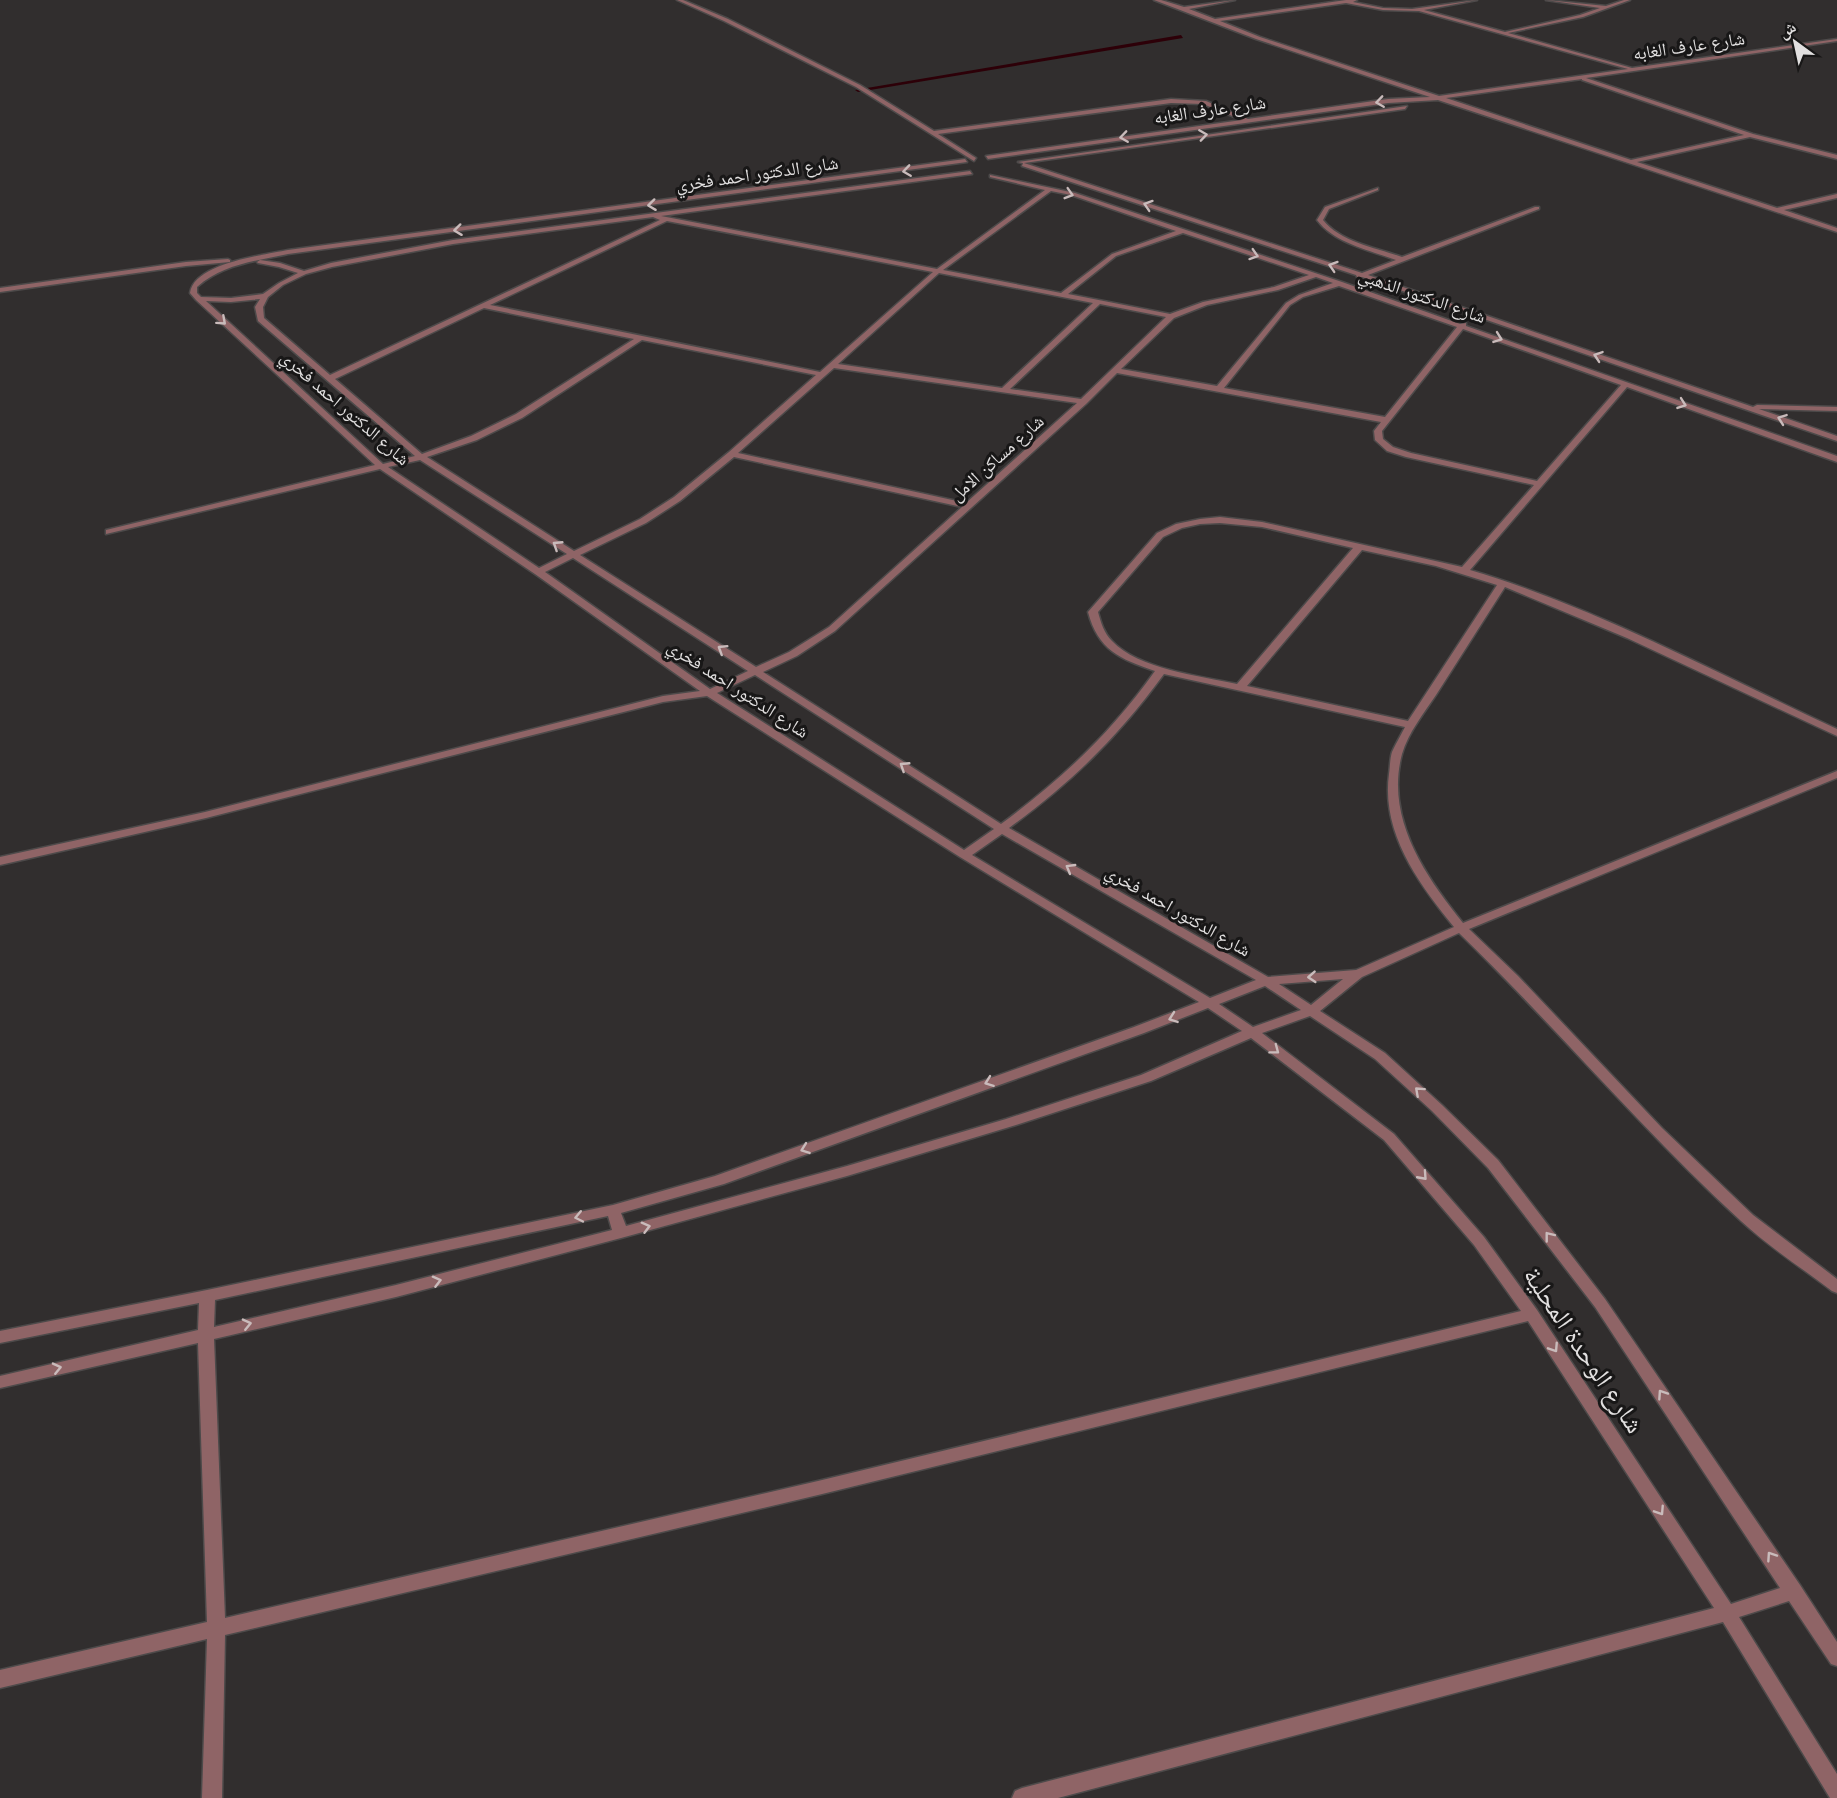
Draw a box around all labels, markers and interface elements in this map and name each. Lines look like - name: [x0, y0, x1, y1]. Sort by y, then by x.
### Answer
- north arrow: [1765, 12, 1825, 72]
- text: ش: [1774, 16, 1800, 43]
- street label: شارع عارف الغابه: [1631, 25, 1746, 65]
- street label: شارع عارف الغابه: [1152, 89, 1267, 129]
- one-way arrow: [1375, 95, 1384, 107]
- one-way arrow: [1119, 130, 1128, 142]
- one-way arrow: [1199, 130, 1208, 142]
- street label: شارع الدكتور احمد فخري: [674, 150, 840, 200]
- one-way arrow: [903, 164, 912, 176]
- one-way arrow: [1063, 186, 1074, 199]
- one-way arrow: [647, 198, 656, 210]
- one-way arrow: [1143, 200, 1154, 213]
- one-way arrow: [454, 223, 463, 236]
- one-way arrow: [1248, 248, 1259, 260]
- one-way arrow: [1328, 260, 1339, 273]
- street label: شارع الدكتور الذهبي: [1354, 262, 1489, 331]
- one-way arrow: [215, 314, 226, 325]
- one-way arrow: [1493, 331, 1503, 344]
- street label: شارع الدكتور احمد فخري: [274, 344, 415, 473]
- one-way arrow: [1593, 350, 1604, 363]
- one-way arrow: [1676, 397, 1687, 410]
- street label: شارع مساكن الامل: [944, 409, 1048, 506]
- one-way arrow: [1777, 414, 1788, 427]
- one-way arrow: [553, 540, 563, 552]
- street label: شارع الدكتور احمد فخري: [661, 633, 814, 746]
- one-way arrow: [718, 645, 729, 656]
- one-way arrow: [899, 762, 910, 773]
- street label: شارع الدكتور احمد فخري: [1100, 859, 1255, 965]
- one-way arrow: [1066, 863, 1076, 875]
- one-way arrow: [1307, 970, 1316, 983]
- one-way arrow: [1168, 1010, 1178, 1023]
- one-way arrow: [1269, 1043, 1280, 1054]
- one-way arrow: [984, 1075, 994, 1088]
- one-way arrow: [1415, 1087, 1426, 1098]
- one-way arrow: [800, 1142, 811, 1154]
- one-way arrow: [1416, 1169, 1427, 1180]
- one-way arrow: [574, 1210, 584, 1223]
- one-way arrow: [641, 1221, 651, 1234]
- one-way arrow: [1545, 1232, 1556, 1243]
- street label: شارع الوحدة المحلية: [1516, 1259, 1654, 1440]
- one-way arrow: [432, 1275, 442, 1288]
- one-way arrow: [242, 1319, 252, 1332]
- one-way arrow: [1547, 1341, 1558, 1352]
- one-way arrow: [52, 1363, 62, 1376]
- one-way arrow: [1658, 1390, 1669, 1401]
- one-way arrow: [1653, 1505, 1665, 1515]
- one-way arrow: [1767, 1552, 1778, 1563]

